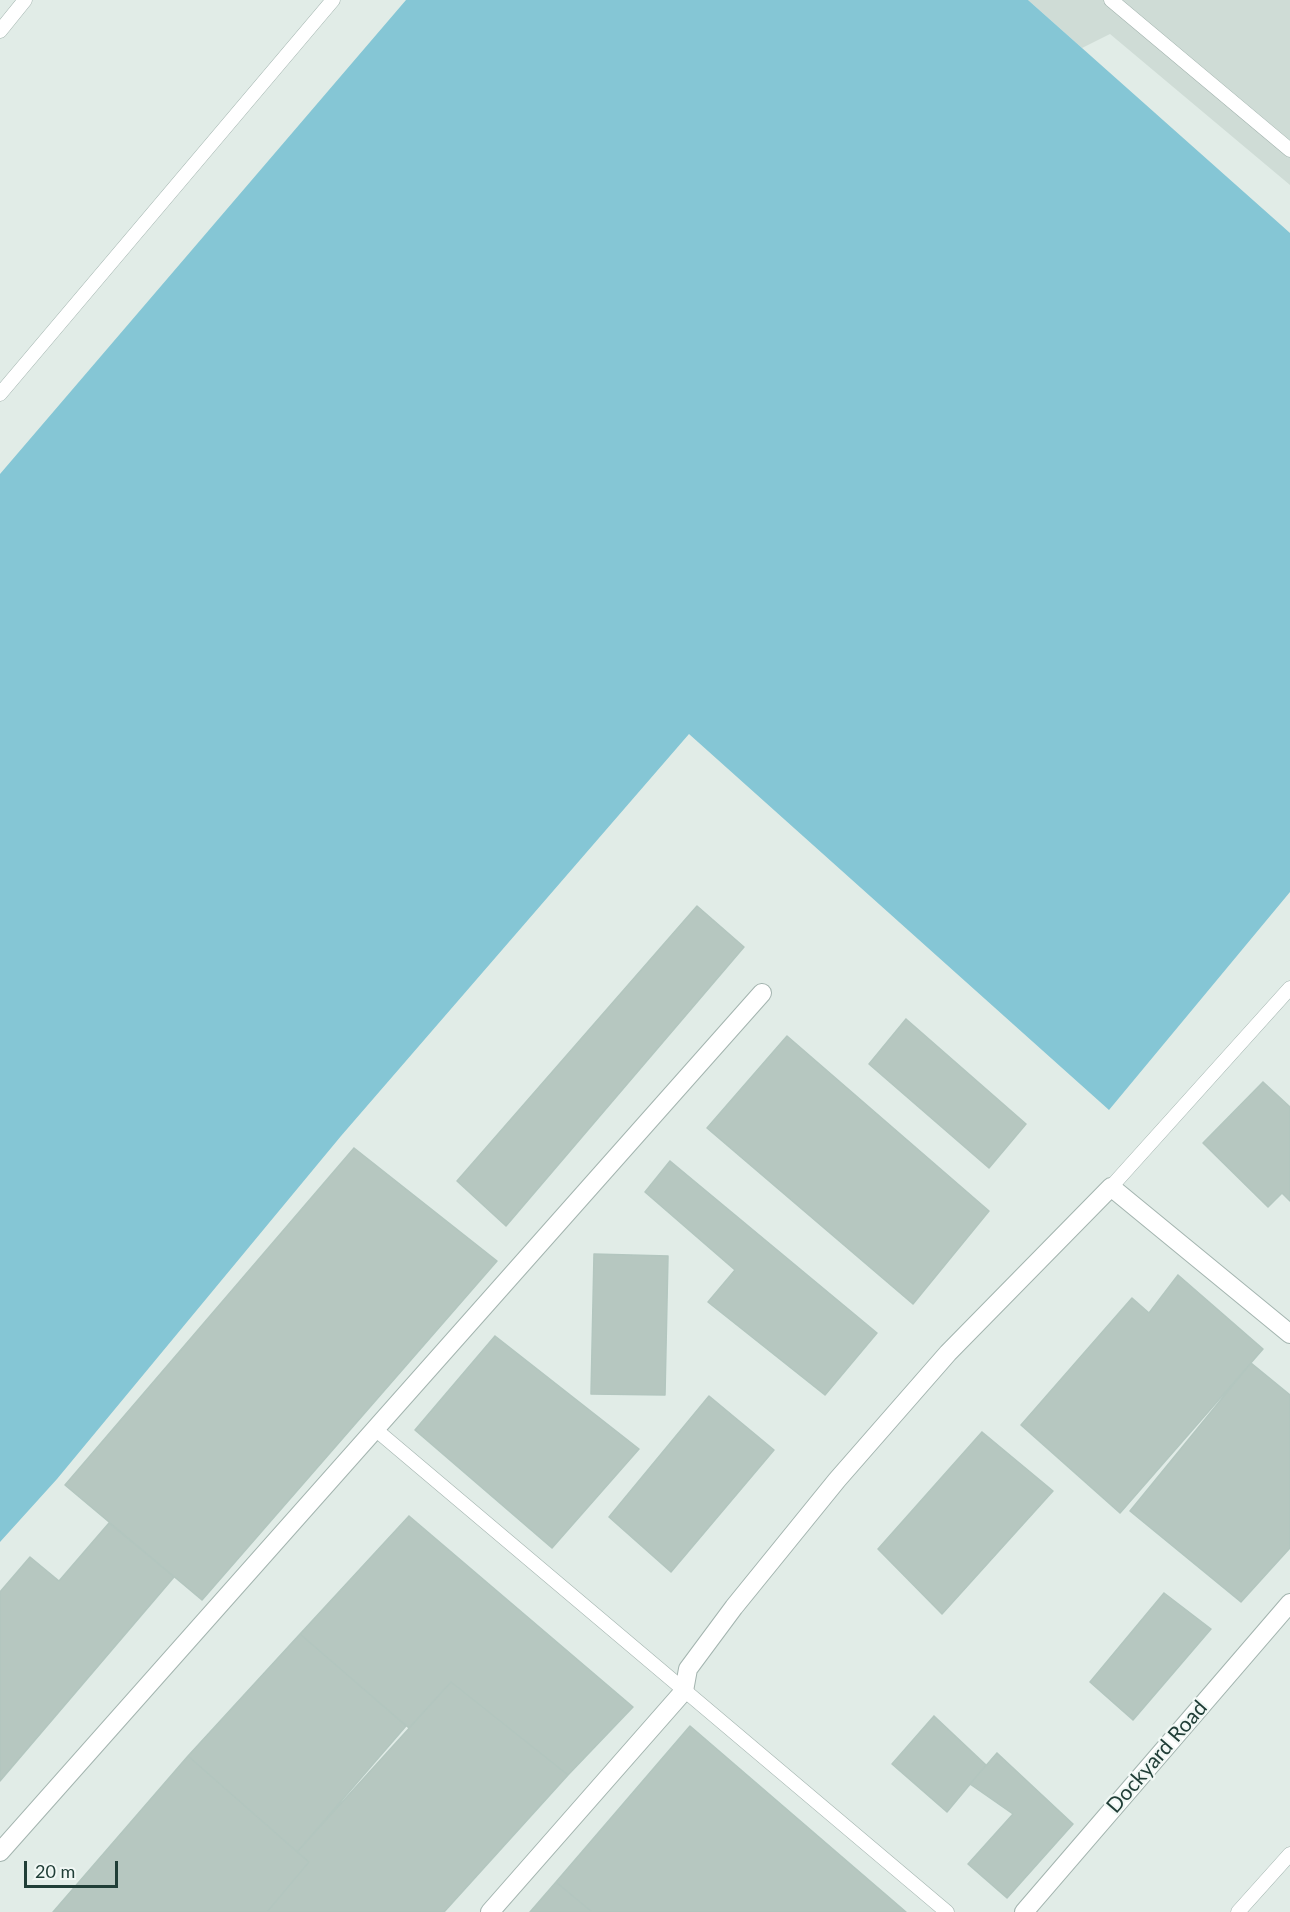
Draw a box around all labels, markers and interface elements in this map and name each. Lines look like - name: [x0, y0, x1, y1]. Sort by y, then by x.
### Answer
- street label: Dockyard Road: [1101, 1696, 1213, 1818]
- scale bar: [27, 1849, 122, 1887]
- text: 20 m: [35, 1860, 75, 1882]

